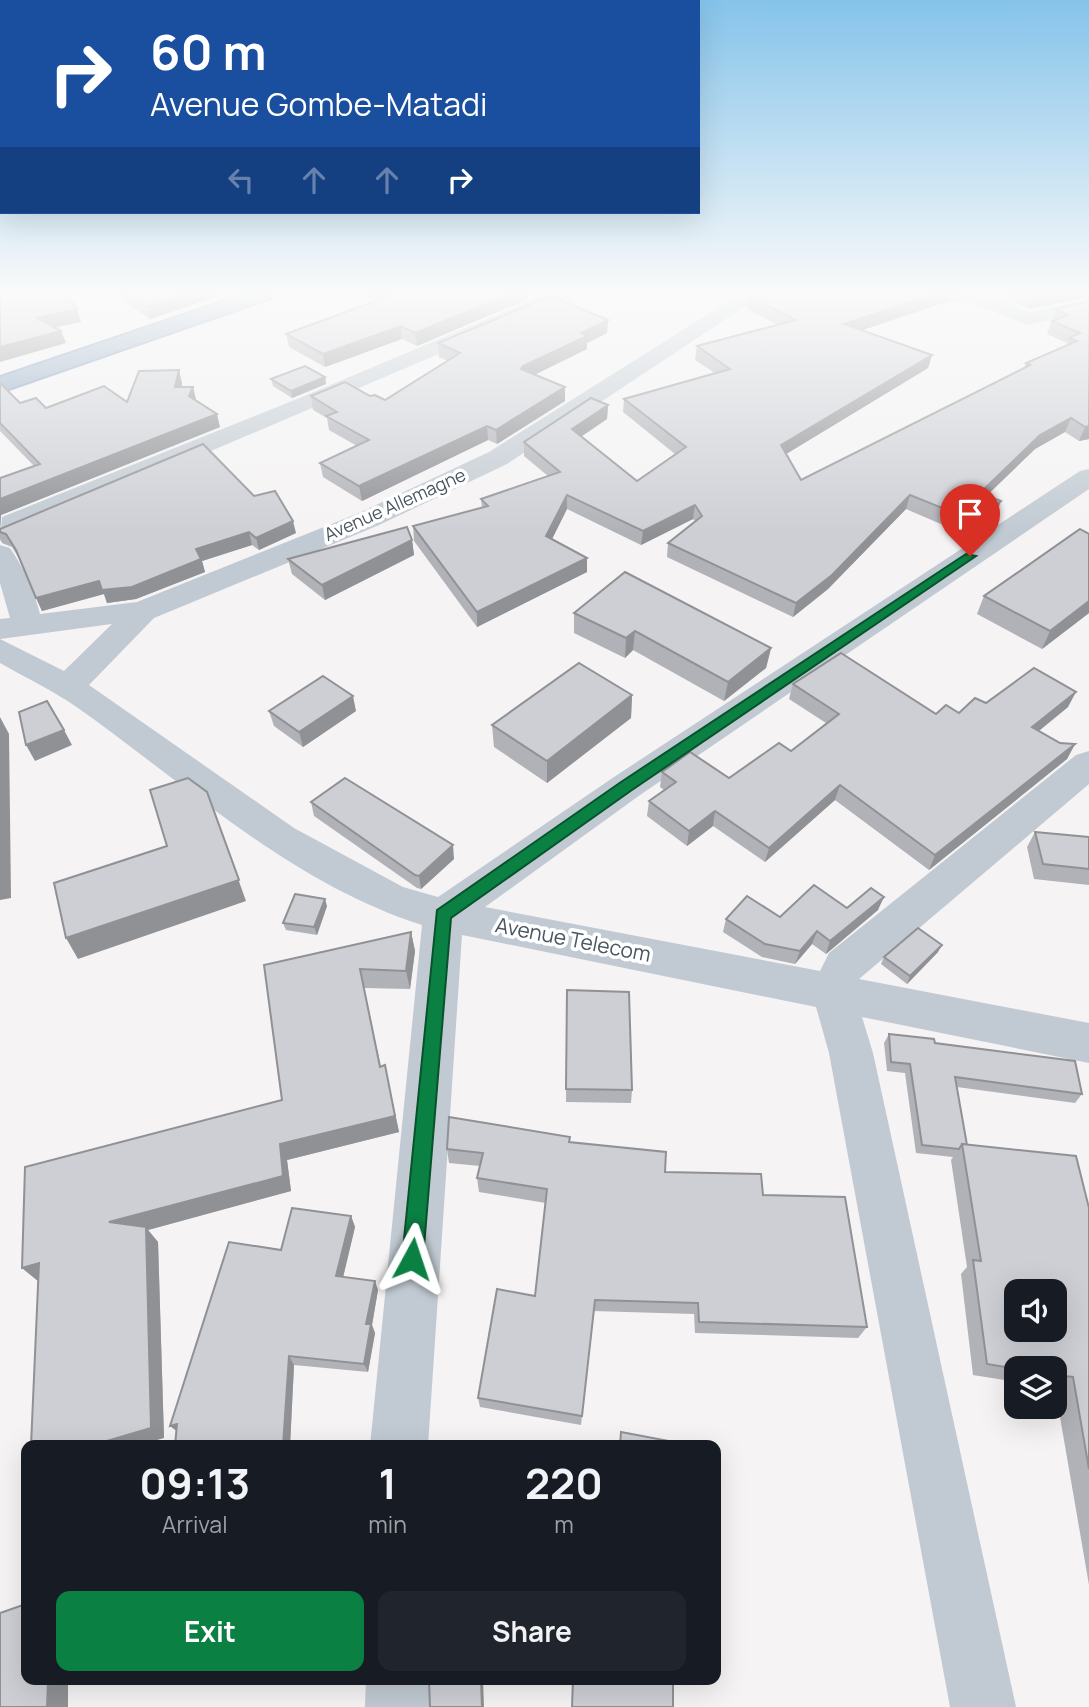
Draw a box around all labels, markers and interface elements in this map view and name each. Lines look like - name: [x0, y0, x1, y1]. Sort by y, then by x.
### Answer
- text: 60 m: [150, 18, 267, 85]
- icon: right: [35, 28, 126, 119]
- text: Avenue Gombe-Matadi: [150, 82, 487, 126]
- icon: left: [222, 161, 260, 199]
- icon: ahead: [295, 161, 333, 199]
- icon: ahead: [368, 161, 406, 199]
- icon: right: [441, 161, 479, 199]
- street label: Avenue Allemagne: [320, 462, 469, 546]
- pin: [940, 484, 1000, 556]
- icon: arrive: [951, 495, 989, 533]
- street label: Avenue Telecom: [493, 910, 653, 968]
- position arrow: [375, 1222, 449, 1296]
- map controls: [1004, 1279, 1067, 1419]
- button: sound: [1004, 1279, 1067, 1342]
- button: layers: [1004, 1356, 1067, 1419]
- text: 09:13: [139, 1454, 250, 1512]
- text: 1: [378, 1454, 397, 1512]
- text: 220: [525, 1454, 603, 1512]
- text: Arrival: [162, 1508, 228, 1540]
- text: min: [368, 1508, 407, 1540]
- text: m: [554, 1508, 574, 1540]
- button: Exit: [56, 1591, 364, 1671]
- button: Share: [378, 1591, 686, 1671]

